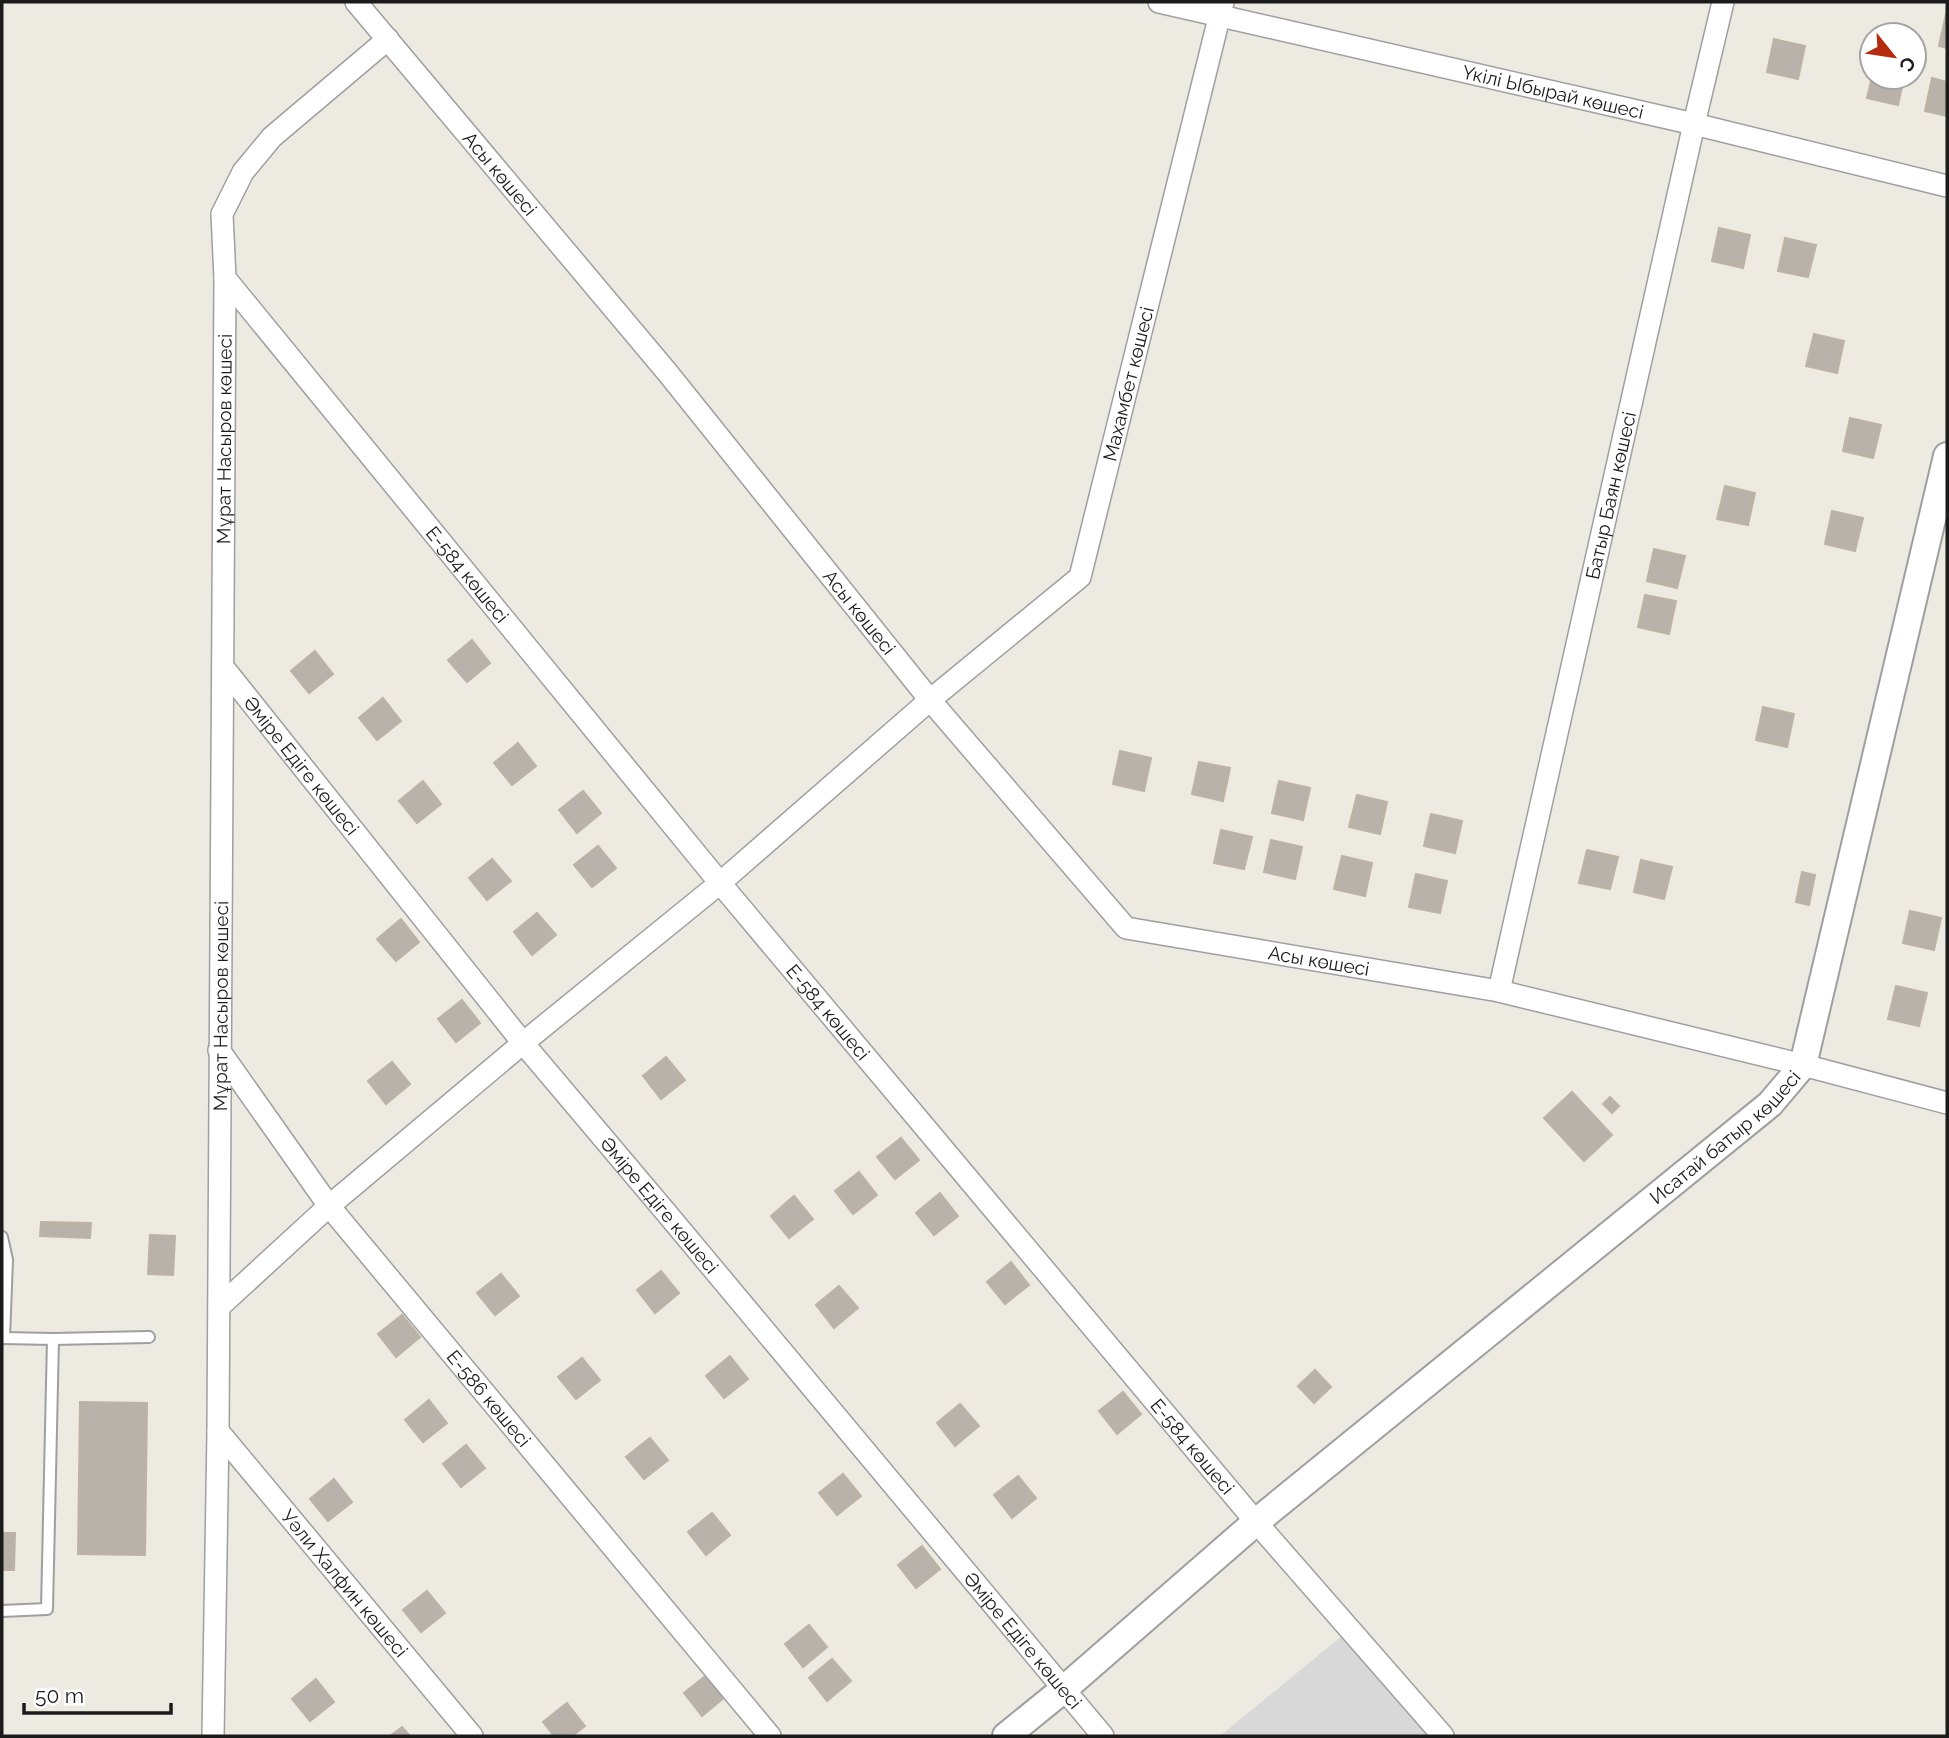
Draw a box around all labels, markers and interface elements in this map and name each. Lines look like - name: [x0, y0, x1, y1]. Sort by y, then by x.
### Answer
- north arrow: [1858, 21, 1928, 91]
- text: С: [1895, 53, 1921, 76]
- street label: Үкілі Ыбырай көшесі: [1460, 60, 1646, 123]
- street label: Асы көшесі: [459, 127, 541, 220]
- street label: Махамбет көшесі: [1098, 304, 1158, 463]
- street label: Мұрат Насыров көшесі: [212, 334, 236, 544]
- street label: Батыр Баян көшесі: [1581, 409, 1640, 581]
- street label: Е-584 көшесі: [422, 522, 513, 627]
- street label: Асы көшесі: [819, 565, 900, 659]
- street label: Әміре Едіге көшесі: [240, 692, 364, 839]
- street label: Мұрат Насыров көшесі: [209, 901, 232, 1111]
- street label: Асы көшесі: [1267, 941, 1371, 980]
- street label: Е-584 көшесі: [782, 960, 875, 1064]
- street label: Исатай батыр көшесі: [1645, 1066, 1805, 1208]
- street label: Әміре Едіге көшесі: [596, 1132, 723, 1278]
- street label: Е-586 көшесі: [442, 1345, 536, 1451]
- street label: Е-584 көшесі: [1146, 1394, 1239, 1499]
- street label: Уәли Халфин көшесі: [277, 1505, 412, 1661]
- street label: Әміре Едіге көшесі: [960, 1567, 1086, 1713]
- scale bar: [24, 1672, 172, 1716]
- text: 50 m: [35, 1683, 84, 1708]

